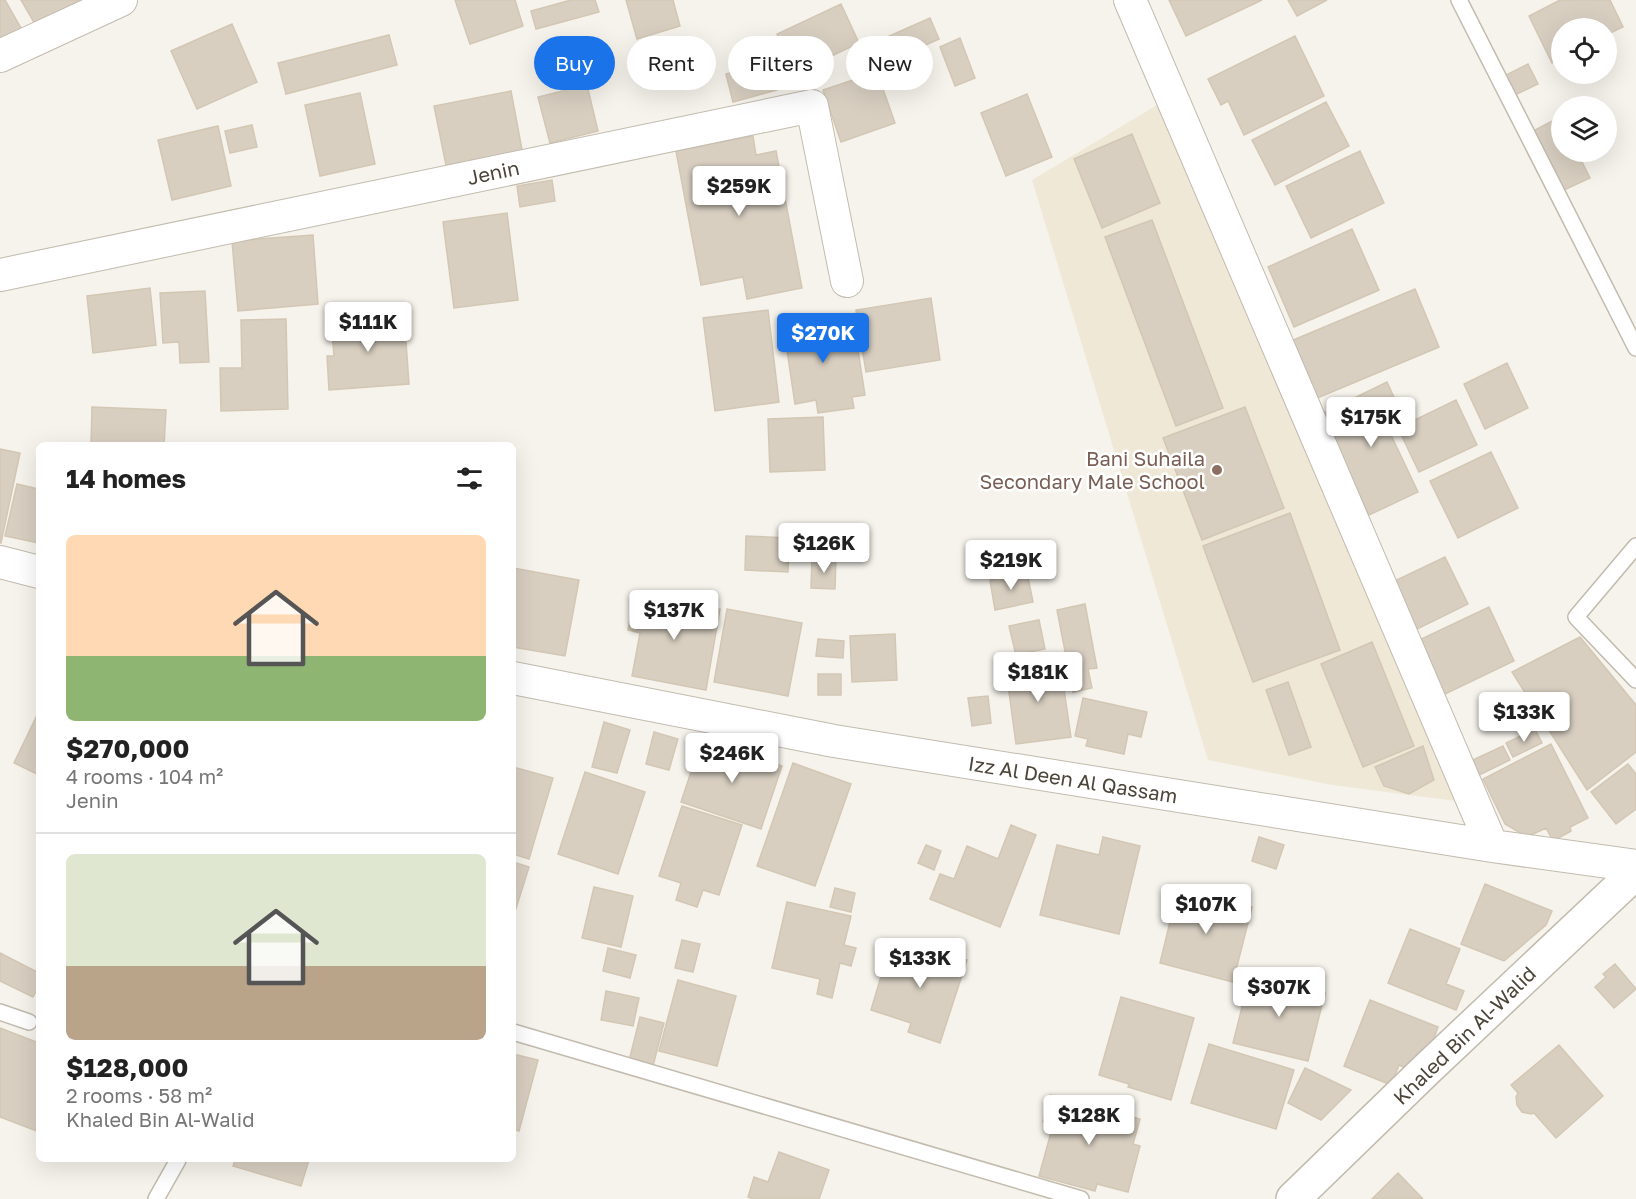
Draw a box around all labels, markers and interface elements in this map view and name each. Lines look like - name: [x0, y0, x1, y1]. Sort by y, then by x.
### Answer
- map controls: [1551, 18, 1617, 162]
- button: locate: [1551, 18, 1617, 84]
- chip: Buy: [534, 36, 615, 90]
- chip: Rent: [627, 36, 716, 90]
- chip: Filters: [728, 36, 834, 90]
- chip: New: [846, 36, 933, 90]
- button: layers: [1551, 96, 1617, 162]
- street label: Jenin: [465, 155, 521, 189]
- pin: $259K: [697, 166, 781, 217]
- text: $259K: [707, 173, 772, 197]
- pin: $111K: [326, 302, 410, 353]
- text: $111K: [339, 309, 397, 333]
- pin: $270K: [781, 313, 865, 364]
- text: $270K: [791, 320, 855, 344]
- pin: $175K: [1329, 397, 1413, 448]
- text: $175K: [1340, 404, 1402, 428]
- place label: Bani Suhaila Secondary Male School: [980, 446, 1205, 493]
- icon: filters: [453, 462, 486, 495]
- text: 14 homes: [66, 463, 186, 494]
- marker: Bani Suhaila Secondary Male School: [1210, 463, 1224, 477]
- pin: $126K: [782, 523, 866, 574]
- text: $126K: [792, 530, 856, 554]
- pin: $219K: [969, 540, 1053, 591]
- text: $219K: [979, 547, 1043, 571]
- icon: home: [222, 574, 330, 682]
- pin: $137K: [632, 590, 716, 641]
- text: $137K: [643, 597, 705, 621]
- pin: $181K: [996, 652, 1080, 703]
- text: $181K: [1007, 659, 1069, 683]
- pin: $133K: [1482, 692, 1566, 743]
- text: $133K: [1493, 699, 1555, 723]
- text: $270,000: [66, 733, 189, 764]
- pin: $246K: [690, 733, 774, 784]
- text: $246K: [699, 740, 765, 764]
- street label: Izz Al Deen Al Qassam: [967, 751, 1179, 807]
- text: 4 rooms · 104 m²: [66, 764, 223, 788]
- text: Jenin: [66, 788, 119, 812]
- pin: $107K: [1164, 884, 1248, 935]
- text: $107K: [1175, 891, 1237, 915]
- icon: home: [222, 893, 330, 1001]
- pin: $133K: [878, 938, 962, 989]
- text: $133K: [889, 945, 951, 969]
- street label: Khaled Bin Al-Walid: [1388, 961, 1540, 1109]
- pin: $307K: [1237, 967, 1321, 1018]
- text: $307K: [1247, 974, 1311, 998]
- text: $128,000: [66, 1052, 188, 1083]
- text: 2 rooms · 58 m²: [66, 1083, 212, 1107]
- pin: $128K: [1047, 1095, 1131, 1146]
- text: $128K: [1057, 1102, 1121, 1126]
- text: Khaled Bin Al-Walid: [66, 1107, 255, 1131]

